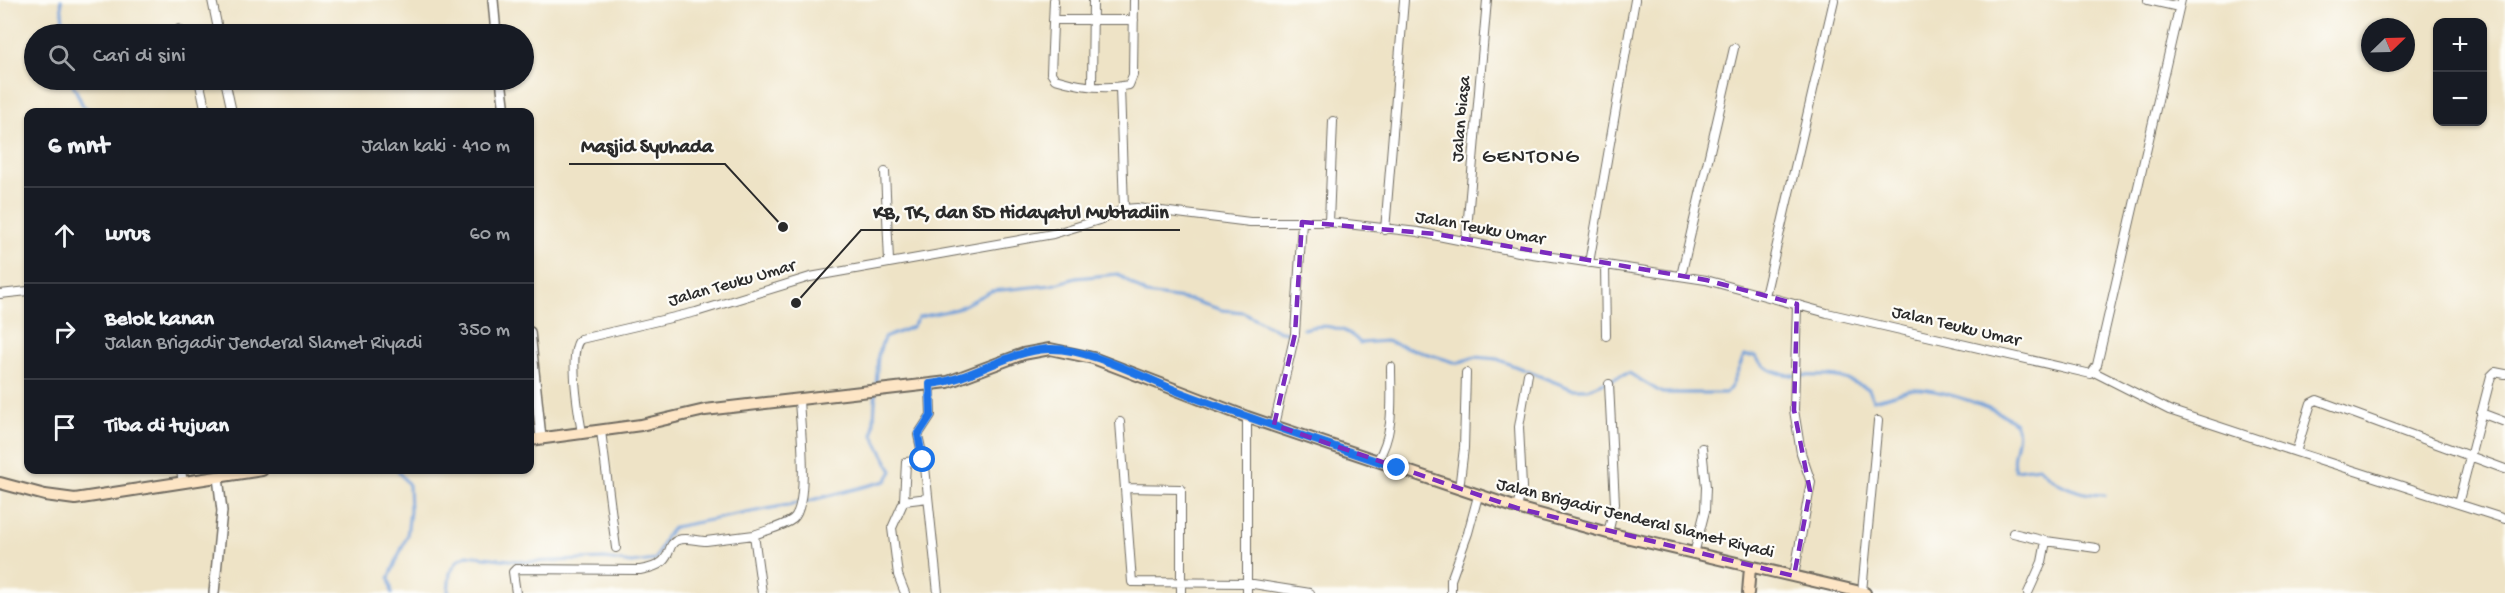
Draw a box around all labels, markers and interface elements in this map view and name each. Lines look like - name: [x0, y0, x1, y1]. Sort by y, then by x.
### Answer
- north arrow: [2361, 18, 2415, 72]
- map controls: [2433, 18, 2487, 126]
- button: +: [2433, 18, 2487, 72]
- search box: [24, 24, 534, 90]
- icon: search: [45, 41, 78, 74]
- text: Cari di sini: [93, 44, 186, 70]
- button: −: [2433, 72, 2487, 126]
- street label: Jalan biasa: [1448, 74, 1476, 163]
- callout: Masjid Syuhada: [569, 126, 725, 164]
- text: 6 mnt: [48, 132, 109, 163]
- text: Jalan kaki · 410 m: [362, 136, 510, 159]
- text: Masjid Syuhada: [581, 137, 714, 160]
- district label: GENTONG: [1482, 146, 1580, 171]
- callout: KB, TK, dan SD Hidayatul Mubtadiin: [861, 192, 1180, 230]
- text: KB, TK, dan SD Hidayatul Mubtadiin: [872, 203, 1169, 226]
- street label: Jalan Teuku Umar: [1414, 207, 1548, 251]
- icon: ahead: [48, 219, 81, 252]
- text: Lurus: [105, 222, 150, 248]
- text: 60 m: [470, 224, 510, 247]
- street label: Jalan Teuku Umar: [666, 255, 800, 312]
- street label: Jalan Teuku Umar: [1890, 302, 2024, 352]
- text: Belok kanan: [105, 307, 214, 333]
- icon: right: [48, 315, 81, 348]
- text: 350 m: [459, 320, 510, 343]
- text: Jalan Brigadir Jenderal Slamet Riyadi: [105, 333, 422, 356]
- icon: arrive: [48, 411, 81, 444]
- text: Tiba di tujuan: [105, 414, 229, 440]
- route start: [909, 446, 935, 472]
- route end: [1383, 454, 1409, 480]
- street label: Jalan Brigadir Jenderal Slamet Riyadi: [1494, 474, 1776, 564]

